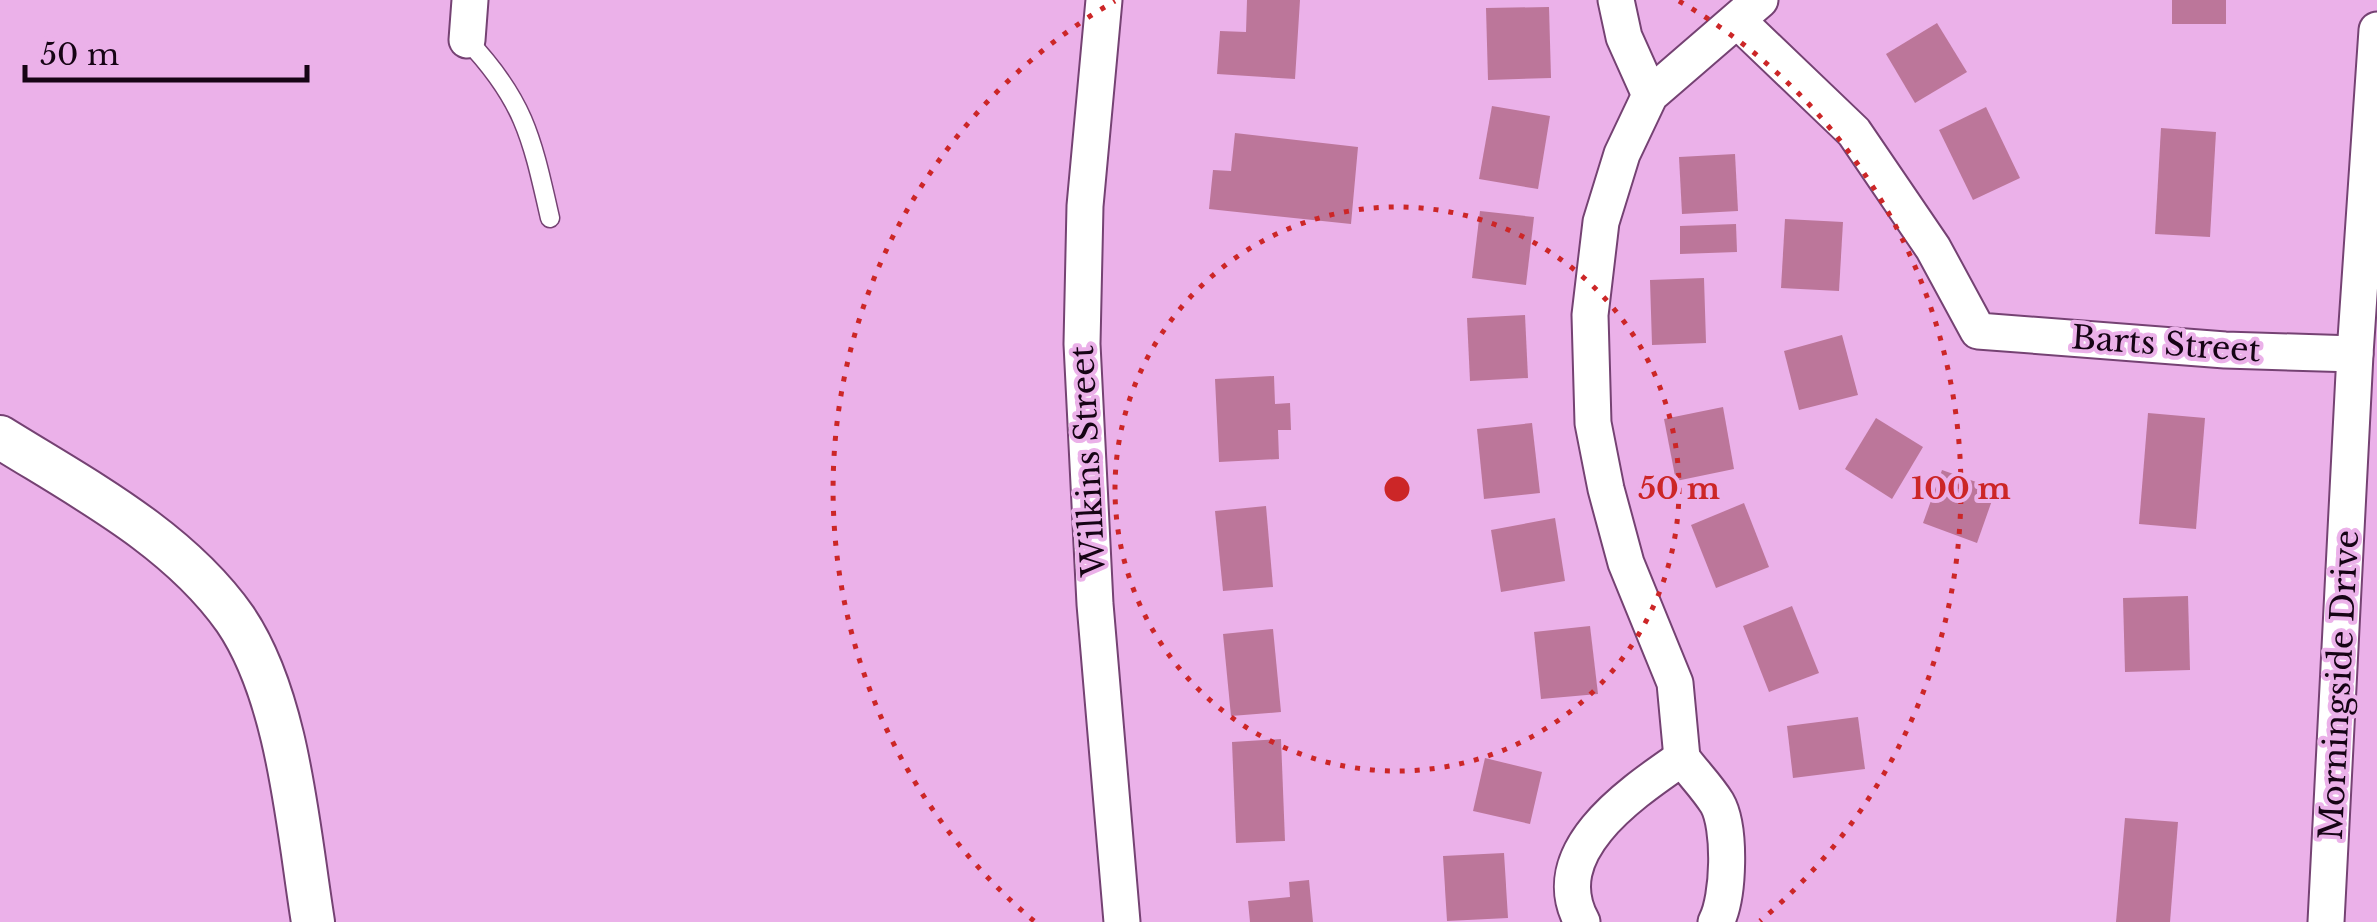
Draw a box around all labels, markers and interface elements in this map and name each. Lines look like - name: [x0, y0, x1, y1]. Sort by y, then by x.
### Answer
- scale bar: [25, 20, 308, 82]
- text: 50 m: [40, 36, 119, 73]
- street label: Barts Street: [2070, 317, 2262, 371]
- street label: Wilkins Street: [1062, 344, 1114, 579]
- text: 50 m: [1638, 470, 1720, 507]
- text: 100 m: [1911, 470, 2011, 507]
- centre of rings: [1379, 471, 1415, 507]
- street label: Morningside Drive: [2311, 529, 2367, 841]

